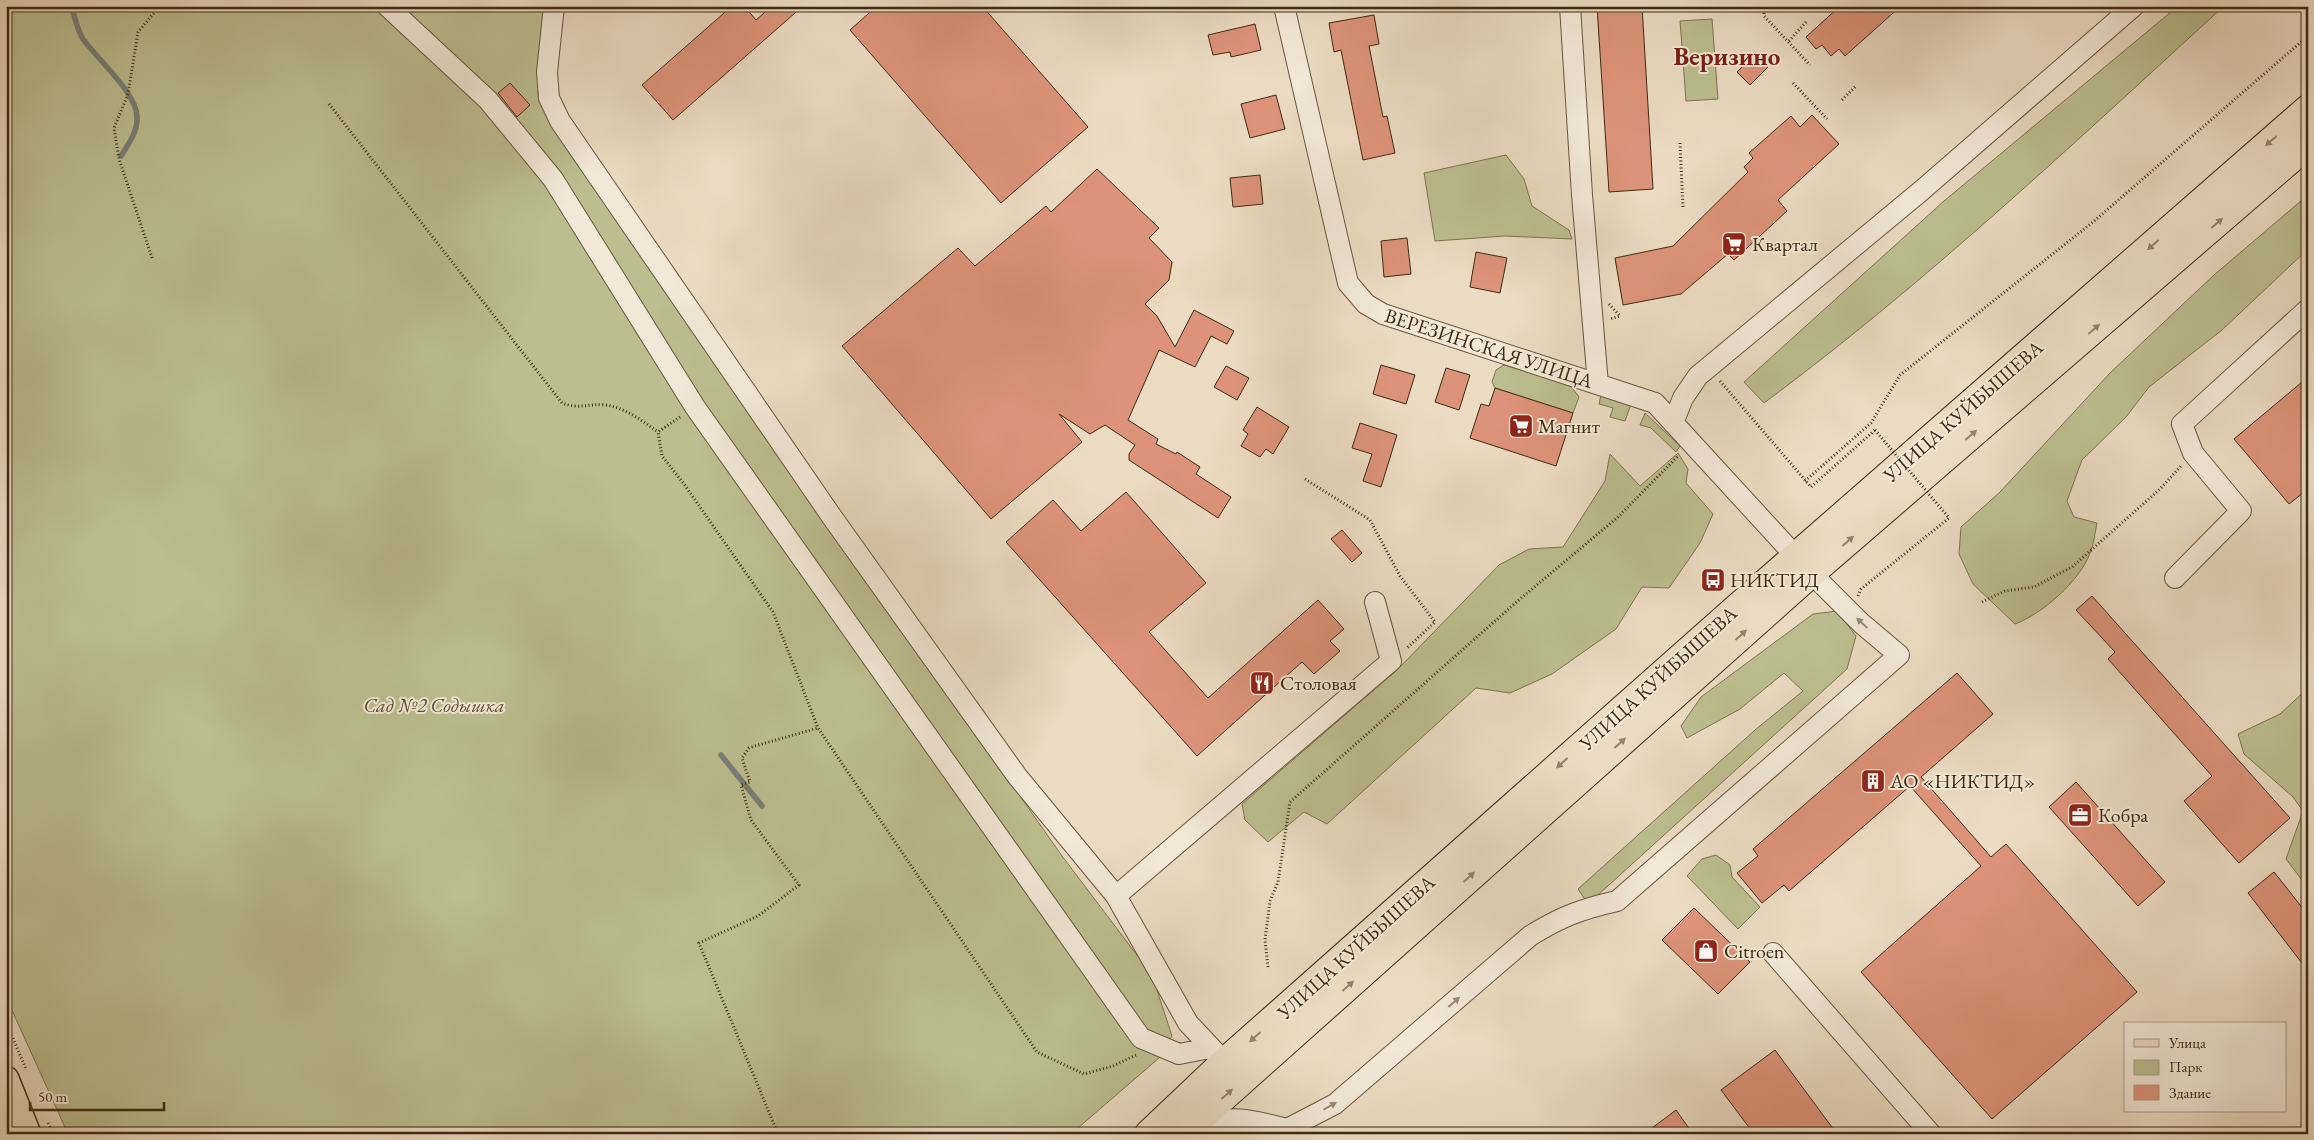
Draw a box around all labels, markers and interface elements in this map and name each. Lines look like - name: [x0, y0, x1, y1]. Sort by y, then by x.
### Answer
- district label: Веризино: [1674, 40, 1780, 72]
- one-way arrow: [2266, 135, 2278, 147]
- one-way arrow: [2211, 217, 2223, 229]
- supermarket icon: Квартал: [1721, 231, 1747, 257]
- place label: Квартал: [1752, 231, 1818, 257]
- one-way arrow: [2146, 239, 2159, 250]
- street label: ВЕРЕЗИНСКАЯ УЛИЦА: [1382, 302, 1597, 394]
- one-way arrow: [2088, 324, 2101, 335]
- street label: УЛИЦА КУЙБЫШЕВА: [1877, 334, 2049, 488]
- supermarket icon: Магнит: [1508, 413, 1534, 439]
- place label: Магнит: [1538, 413, 1600, 439]
- one-way arrow: [1964, 430, 1977, 441]
- one-way arrow: [1841, 535, 1853, 547]
- bus stop icon: НИКТИД: [1700, 567, 1726, 593]
- place label: НИКТИД: [1730, 567, 1819, 593]
- street label: УЛИЦА КУЙБЫШЕВА: [1573, 600, 1743, 757]
- one-way arrow: [1856, 617, 1868, 629]
- one-way arrow: [1735, 629, 1747, 641]
- restaurant icon: Столовая: [1249, 670, 1275, 696]
- place label: Столовая: [1280, 670, 1357, 696]
- park label: Сад №2 Содышка: [363, 692, 505, 718]
- one-way arrow: [1613, 737, 1625, 749]
- one-way arrow: [1557, 757, 1569, 769]
- building icon: АО «НИКТИД»: [1860, 768, 1886, 794]
- place label: АО «НИКТИД»: [1889, 768, 2035, 794]
- office icon: Кобра: [2067, 802, 2093, 828]
- place label: Кобра: [2098, 802, 2148, 828]
- street label: УЛИЦА КУЙБЫШЕВА: [1271, 869, 1441, 1026]
- one-way arrow: [1463, 872, 1476, 883]
- shop icon: Citroen: [1693, 938, 1719, 964]
- place label: Citroen: [1724, 938, 1785, 964]
- one-way arrow: [1342, 980, 1355, 991]
- one-way arrow: [1448, 997, 1460, 1008]
- legend: [2124, 1022, 2286, 1112]
- one-way arrow: [1248, 1031, 1261, 1042]
- text: Улица: [2168, 1033, 2206, 1052]
- text: Парк: [2169, 1057, 2202, 1076]
- scale bar: [30, 1080, 164, 1112]
- text: Здание: [2169, 1083, 2211, 1102]
- text: 50 m: [38, 1087, 67, 1106]
- one-way arrow: [1220, 1088, 1232, 1100]
- one-way arrow: [1323, 1102, 1336, 1111]

